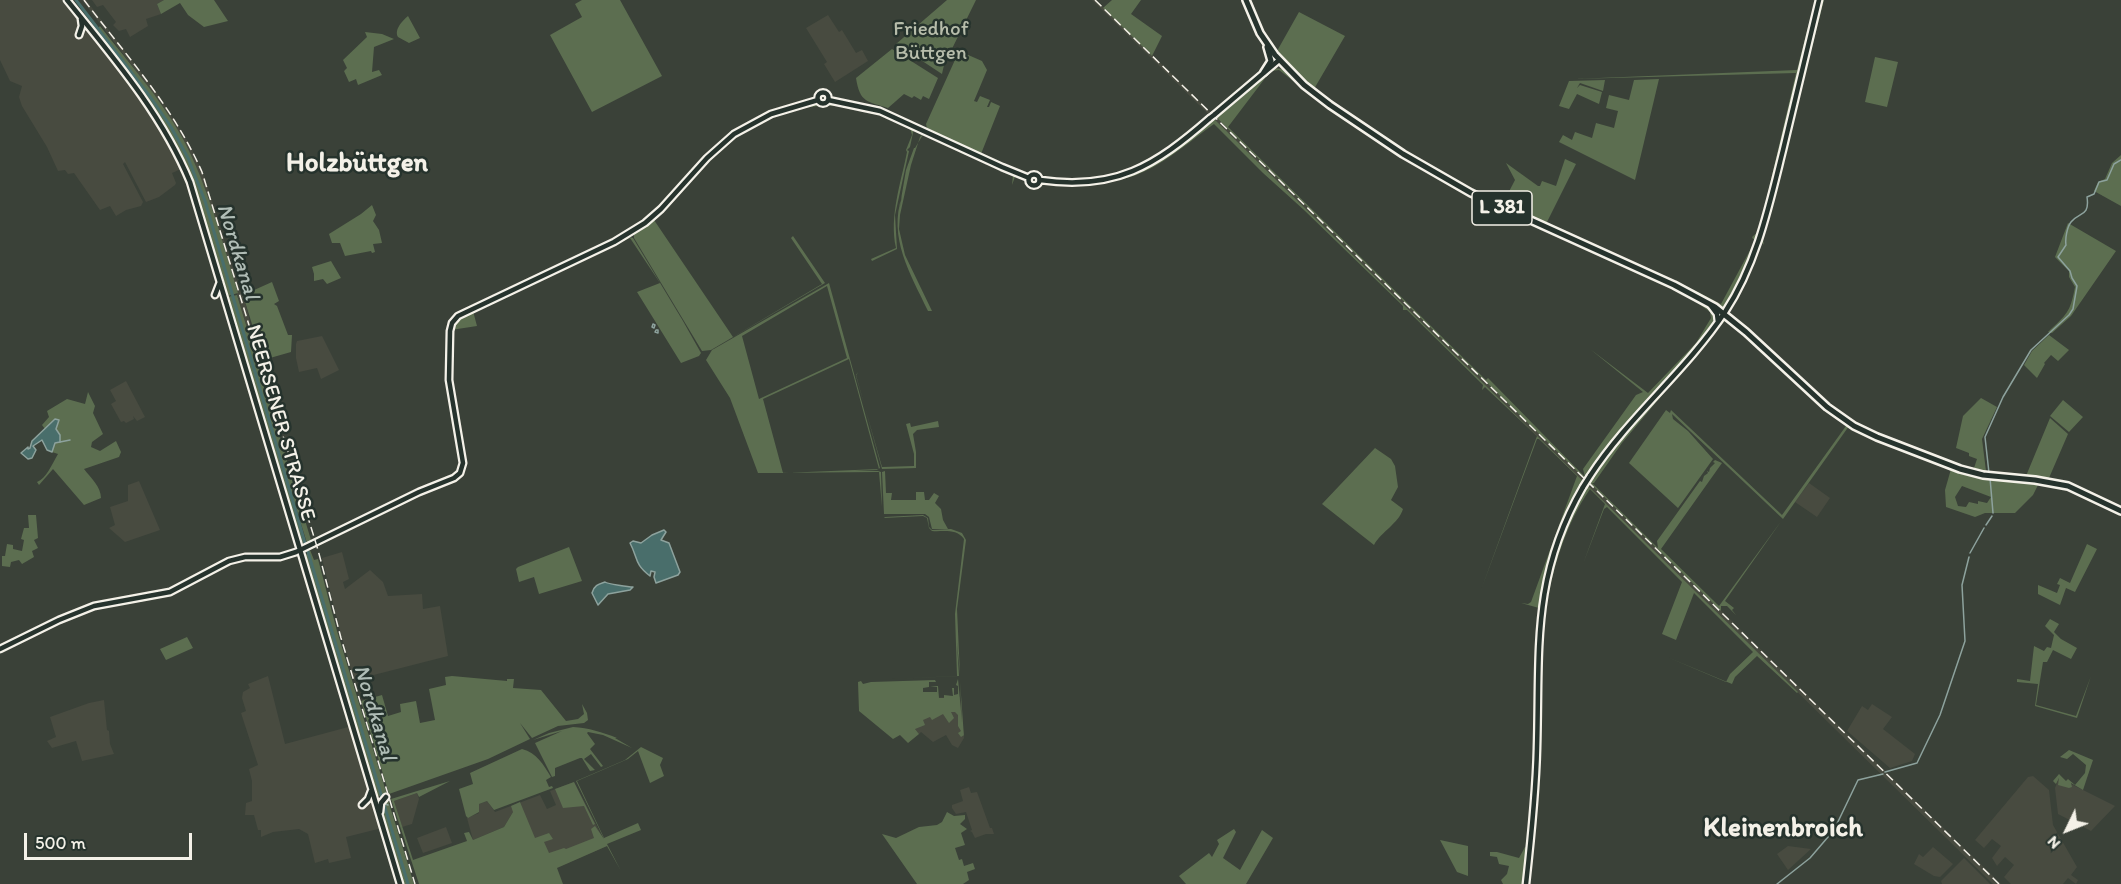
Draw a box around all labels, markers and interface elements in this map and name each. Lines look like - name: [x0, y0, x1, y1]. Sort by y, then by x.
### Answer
- park label: Friedhof Büttgen: [893, 17, 969, 67]
- district label: Holzbüttgen: [286, 148, 428, 180]
- road number: L 381: [1472, 191, 1532, 225]
- water label: Nordkanal: [210, 201, 264, 303]
- street label: NEERSENER STRASSE: [240, 322, 320, 524]
- water label: Nordkanal: [347, 662, 401, 764]
- north arrow: [2037, 800, 2097, 860]
- district label: Kleinenbroich: [1703, 813, 1863, 845]
- scale bar: [27, 821, 195, 859]
- text: 500 m: [35, 832, 86, 854]
- text: N: [2043, 832, 2064, 853]

